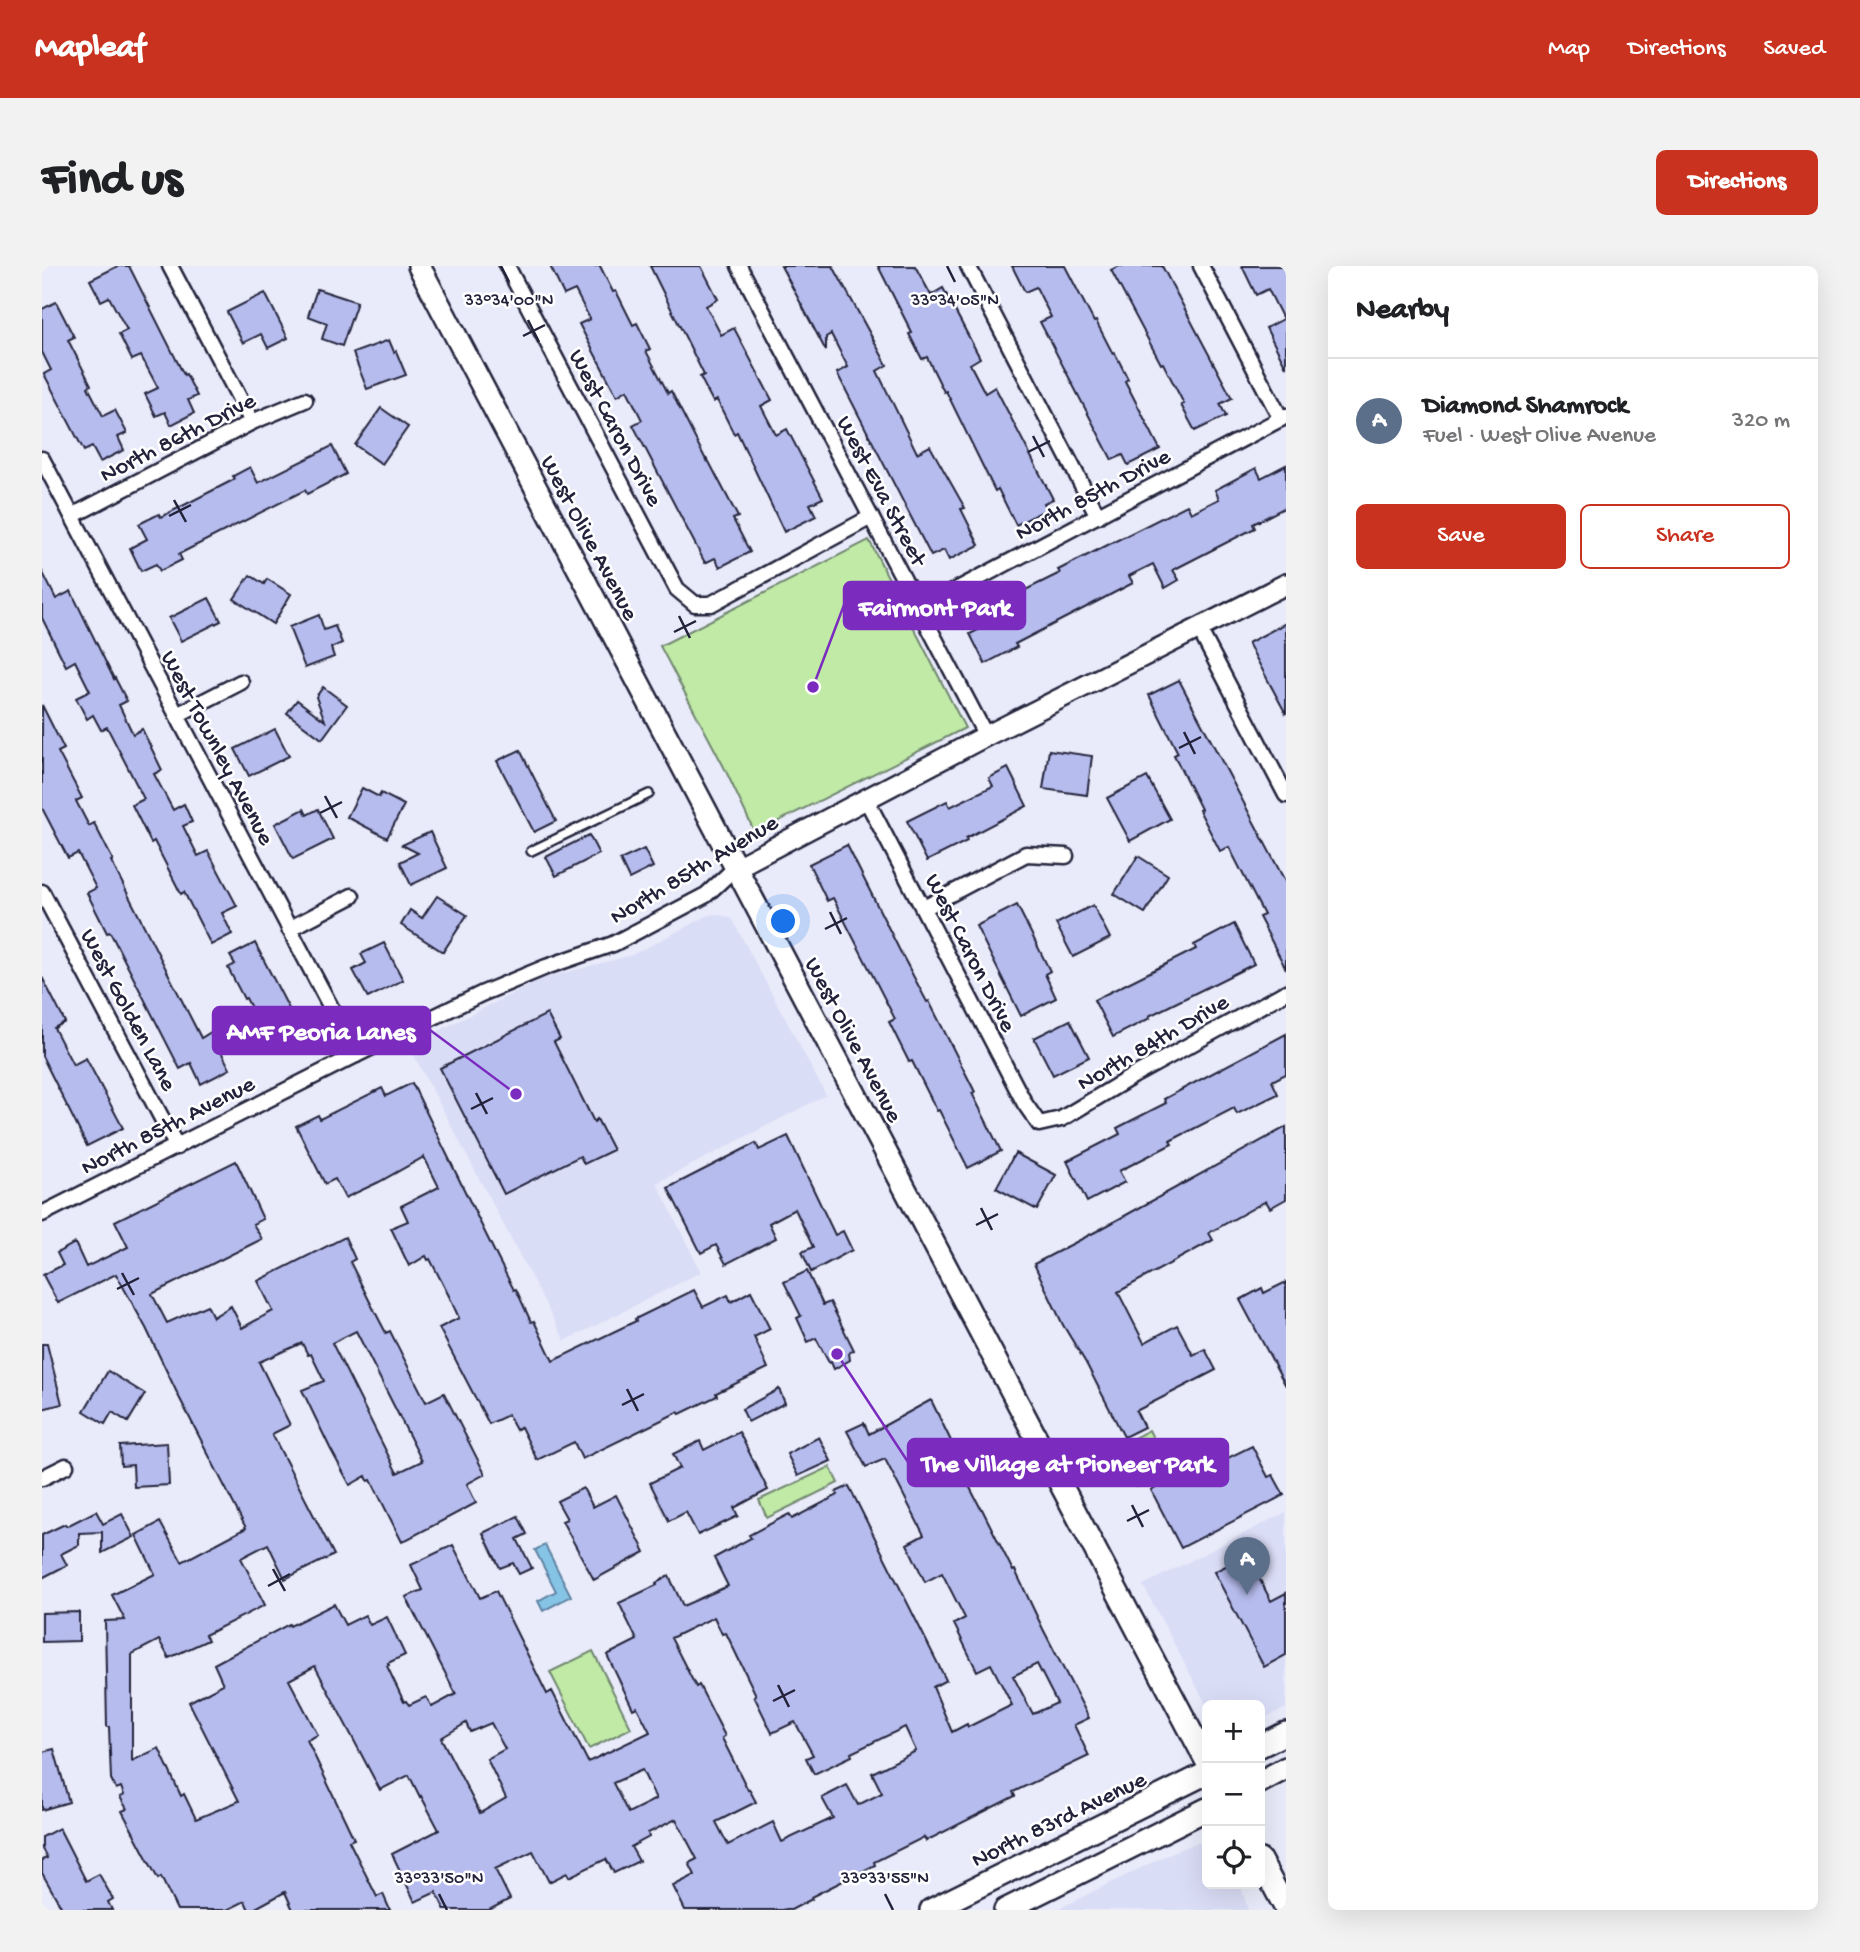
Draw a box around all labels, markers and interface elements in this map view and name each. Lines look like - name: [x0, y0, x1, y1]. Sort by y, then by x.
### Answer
- text: Mapleaf: [35, 30, 145, 68]
- text: Map: [1548, 35, 1590, 64]
- text: Directions: [1628, 35, 1726, 64]
- text: Saved: [1764, 35, 1825, 64]
- button: Directions: [1656, 150, 1818, 215]
- text: Find us: [42, 153, 182, 211]
- text: 33°34'00"N: [464, 291, 553, 312]
- text: 33°34'05"N: [910, 291, 999, 312]
- text: Nearby: [1356, 294, 1449, 329]
- street label: West Caron Drive: [560, 345, 668, 513]
- street label: North 86th Drive: [96, 387, 262, 491]
- text: Diamond Shamrock: [1423, 392, 1628, 423]
- text: A: [1372, 408, 1386, 435]
- text: 320 m: [1732, 408, 1790, 435]
- street label: West Eva Street: [828, 412, 933, 574]
- text: Fuel · West Olive Avenue: [1423, 423, 1656, 450]
- street label: North 85th Drive: [1011, 443, 1177, 549]
- street label: West Olive Avenue: [532, 451, 644, 627]
- button: Save: [1356, 504, 1566, 569]
- button: Share: [1580, 504, 1790, 569]
- callout: Fairmont Park: [844, 582, 1025, 629]
- text: Fairmont Park: [857, 595, 1015, 626]
- street label: West Townley Avenue: [152, 646, 280, 851]
- street label: North 85th Avenue: [605, 809, 785, 933]
- street label: West Caron Drive: [917, 870, 1022, 1038]
- your location: [766, 904, 800, 938]
- street label: West Golden Lane: [72, 925, 182, 1097]
- street label: West Olive Avenue: [796, 953, 908, 1129]
- street label: North 84th Drive: [1073, 989, 1235, 1099]
- callout: AMF Peoria Lanes: [213, 1007, 430, 1054]
- text: AMF Peoria Lanes: [226, 1019, 417, 1050]
- street label: North 85th Avenue: [77, 1070, 261, 1183]
- callout: The Village at Pioneer Park: [908, 1439, 1228, 1486]
- text: The Village at Pioneer Park: [920, 1451, 1218, 1482]
- pin: A: [1224, 1537, 1270, 1595]
- map controls: [1202, 1700, 1265, 1889]
- button: +: [1202, 1700, 1265, 1763]
- button: −: [1202, 1763, 1265, 1826]
- street label: North 83rd Avenue: [967, 1766, 1152, 1876]
- button: locate: [1202, 1826, 1265, 1889]
- text: 33°33'50"N: [394, 1869, 483, 1890]
- text: 33°33'55"N: [840, 1869, 929, 1890]

